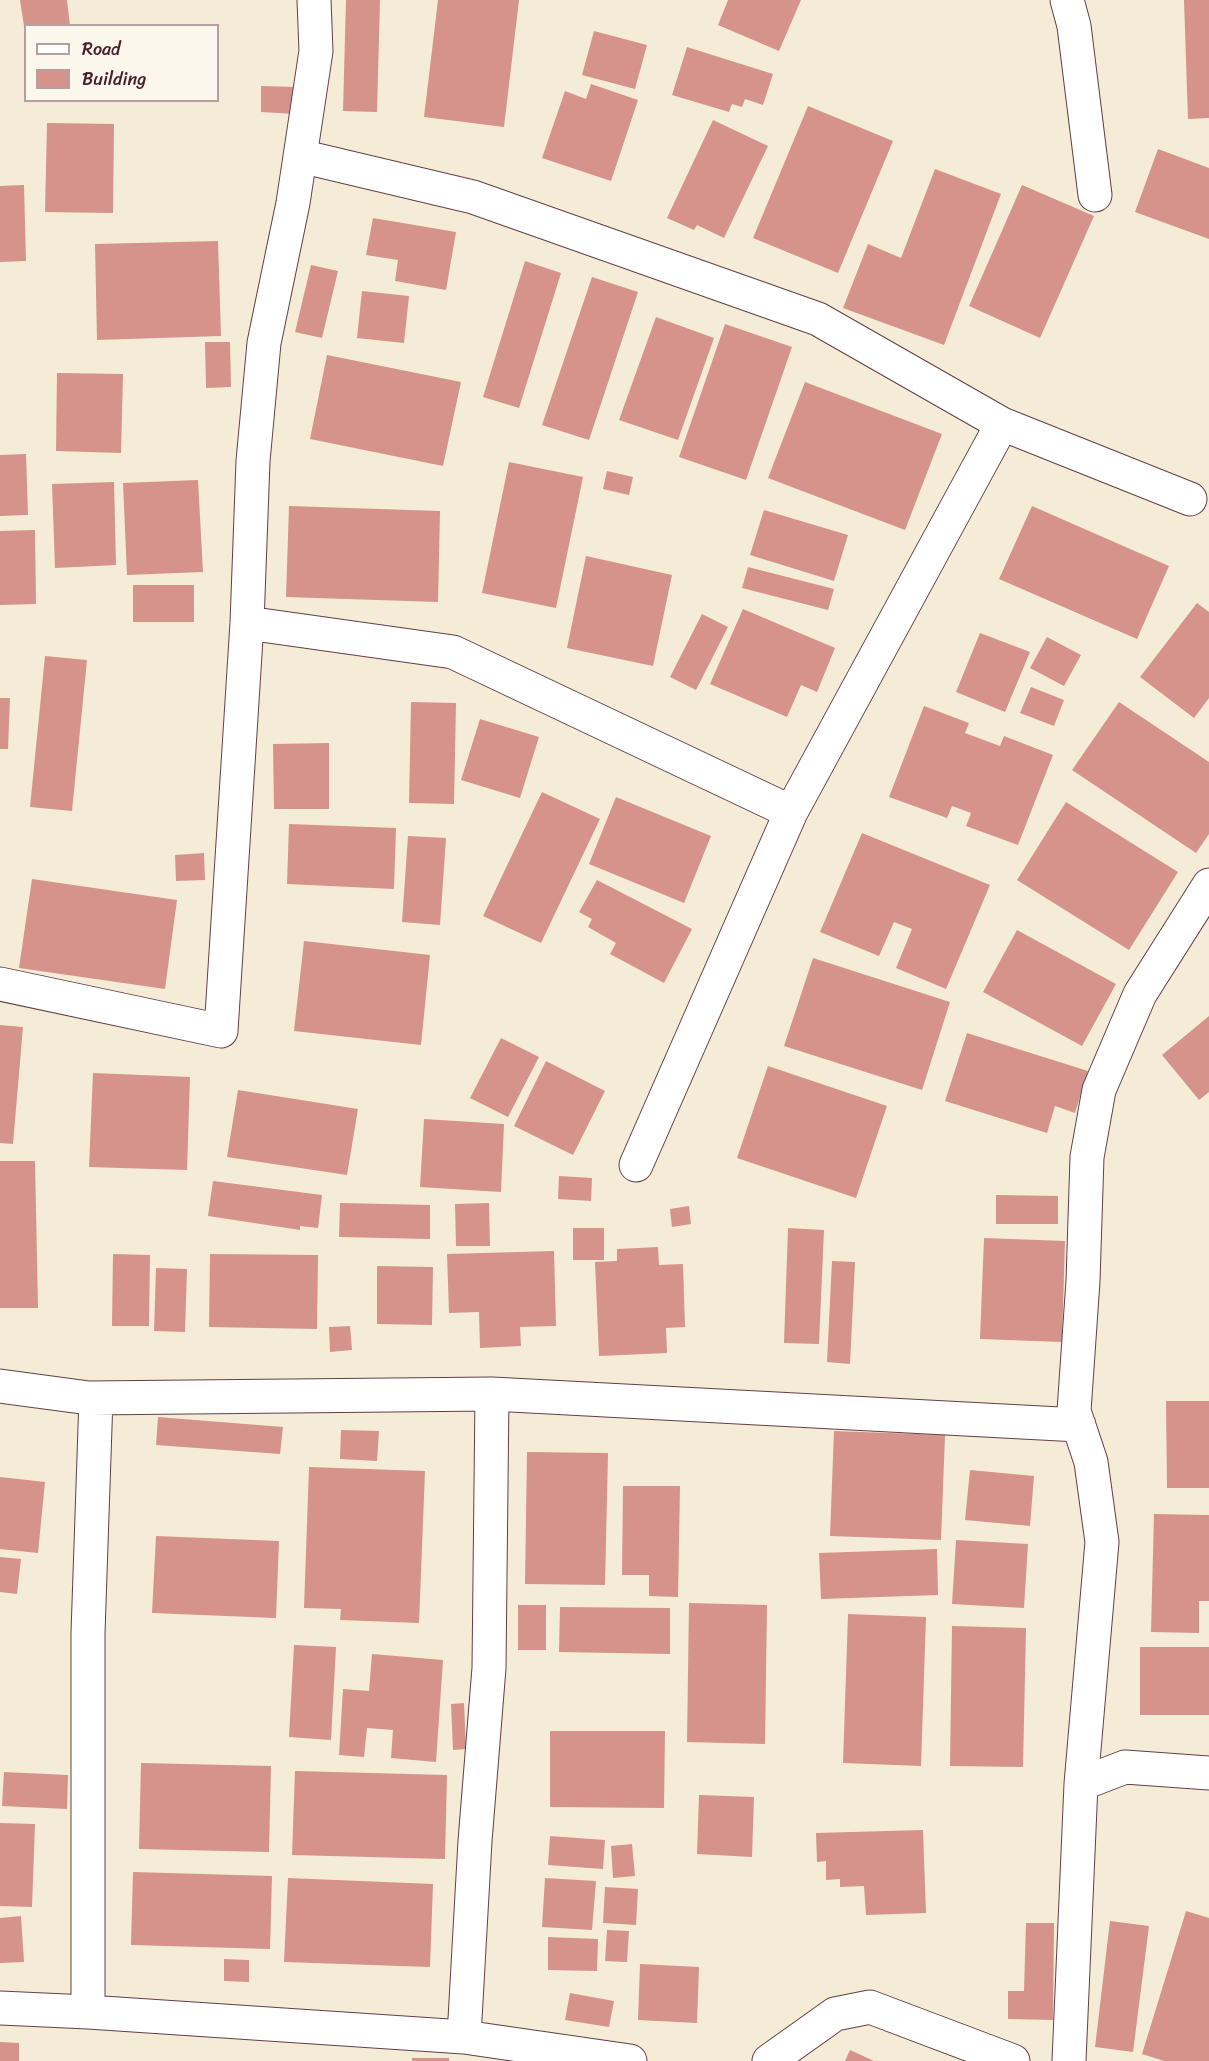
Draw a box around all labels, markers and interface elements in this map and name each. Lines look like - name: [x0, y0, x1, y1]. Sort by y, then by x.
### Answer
- legend: [24, 24, 219, 102]
- text: Road: [82, 33, 121, 65]
- text: Building: [82, 63, 146, 95]

